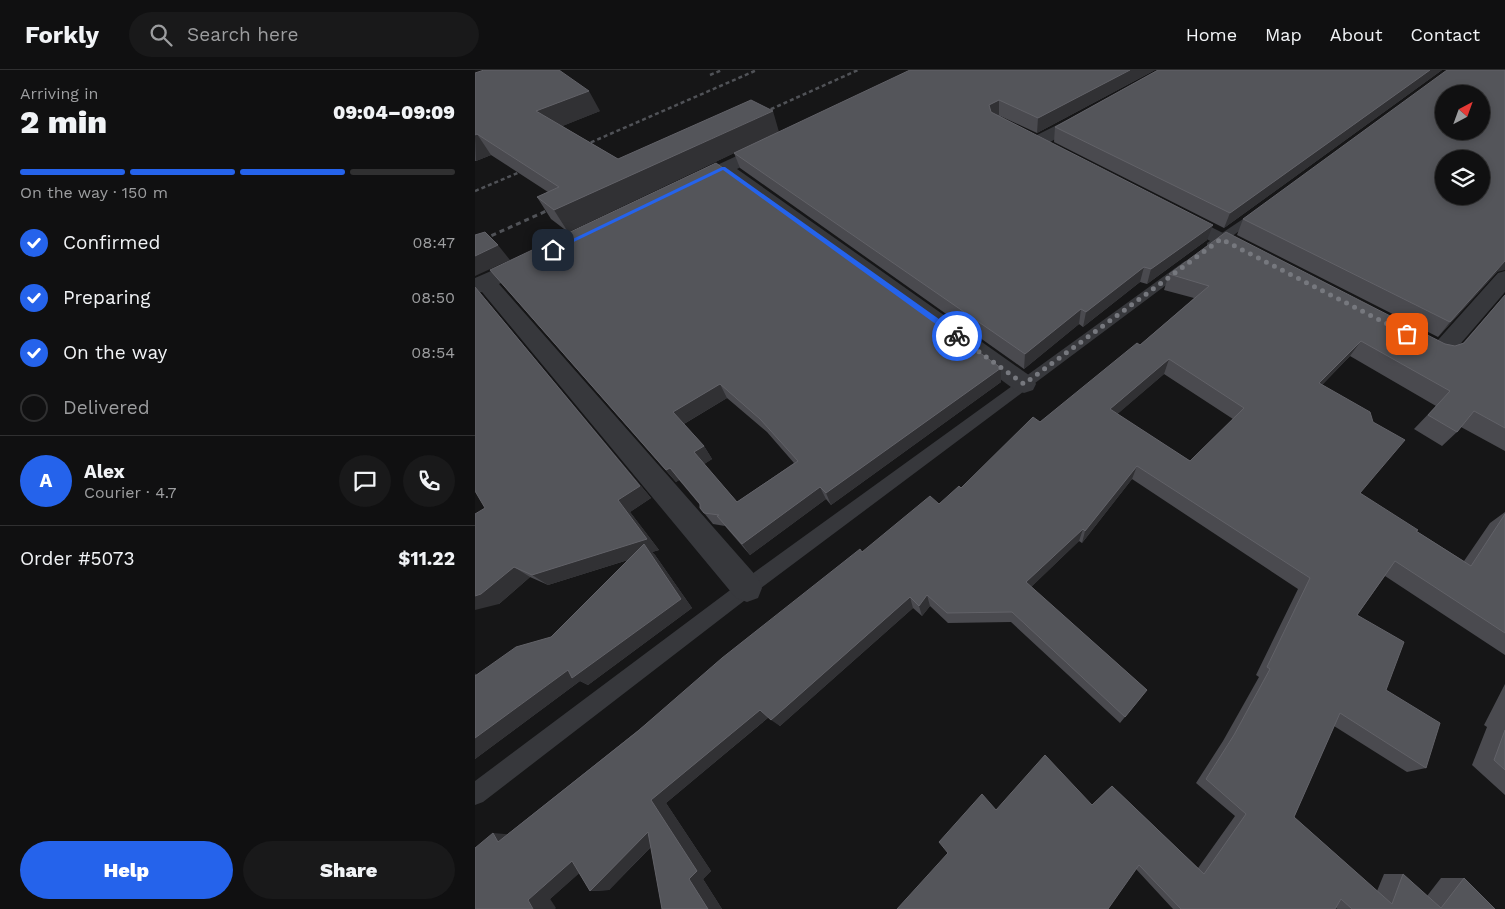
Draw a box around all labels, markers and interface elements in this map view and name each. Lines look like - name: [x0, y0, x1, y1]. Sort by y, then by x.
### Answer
- search box: [129, 12, 479, 57]
- text: Forkly: [25, 21, 99, 49]
- icon: search: [147, 21, 175, 49]
- text: Search here: [187, 23, 298, 46]
- text: Home: [1186, 24, 1237, 45]
- text: Map: [1265, 24, 1302, 45]
- text: About: [1330, 24, 1382, 45]
- text: Contact: [1410, 24, 1480, 45]
- text: Arriving in: [20, 84, 98, 103]
- north arrow: [1435, 85, 1490, 140]
- map controls: [1435, 85, 1490, 205]
- text: 09:04–09:09: [333, 101, 455, 124]
- text: 2 min: [20, 103, 107, 141]
- button: layers: [1435, 150, 1490, 205]
- text: On the way · 150 m: [20, 183, 168, 202]
- icon: check: [20, 229, 48, 257]
- pin: [532, 229, 574, 271]
- text: Confirmed: [63, 231, 160, 254]
- text: 08:47: [413, 233, 455, 252]
- icon: home: [539, 236, 567, 264]
- icon: check: [20, 284, 48, 312]
- text: Preparing: [63, 286, 150, 309]
- text: 08:50: [411, 288, 455, 307]
- courier: [932, 311, 982, 361]
- pin: [1386, 313, 1428, 355]
- icon: bag: [1393, 320, 1421, 348]
- icon: bike: [943, 322, 971, 350]
- icon: check: [20, 339, 48, 367]
- text: On the way: [63, 341, 167, 364]
- text: 08:54: [411, 343, 455, 362]
- text: Delivered: [63, 396, 150, 419]
- button: chat: [339, 455, 391, 507]
- button: phone: [403, 455, 455, 507]
- text: Alex: [84, 460, 125, 483]
- text: A: [40, 469, 52, 492]
- text: Courier · 4.7: [84, 483, 177, 502]
- text: Order #5073: [20, 547, 135, 570]
- text: $11.22: [398, 547, 455, 570]
- button: Help: [20, 841, 233, 899]
- button: Share: [243, 841, 455, 899]

